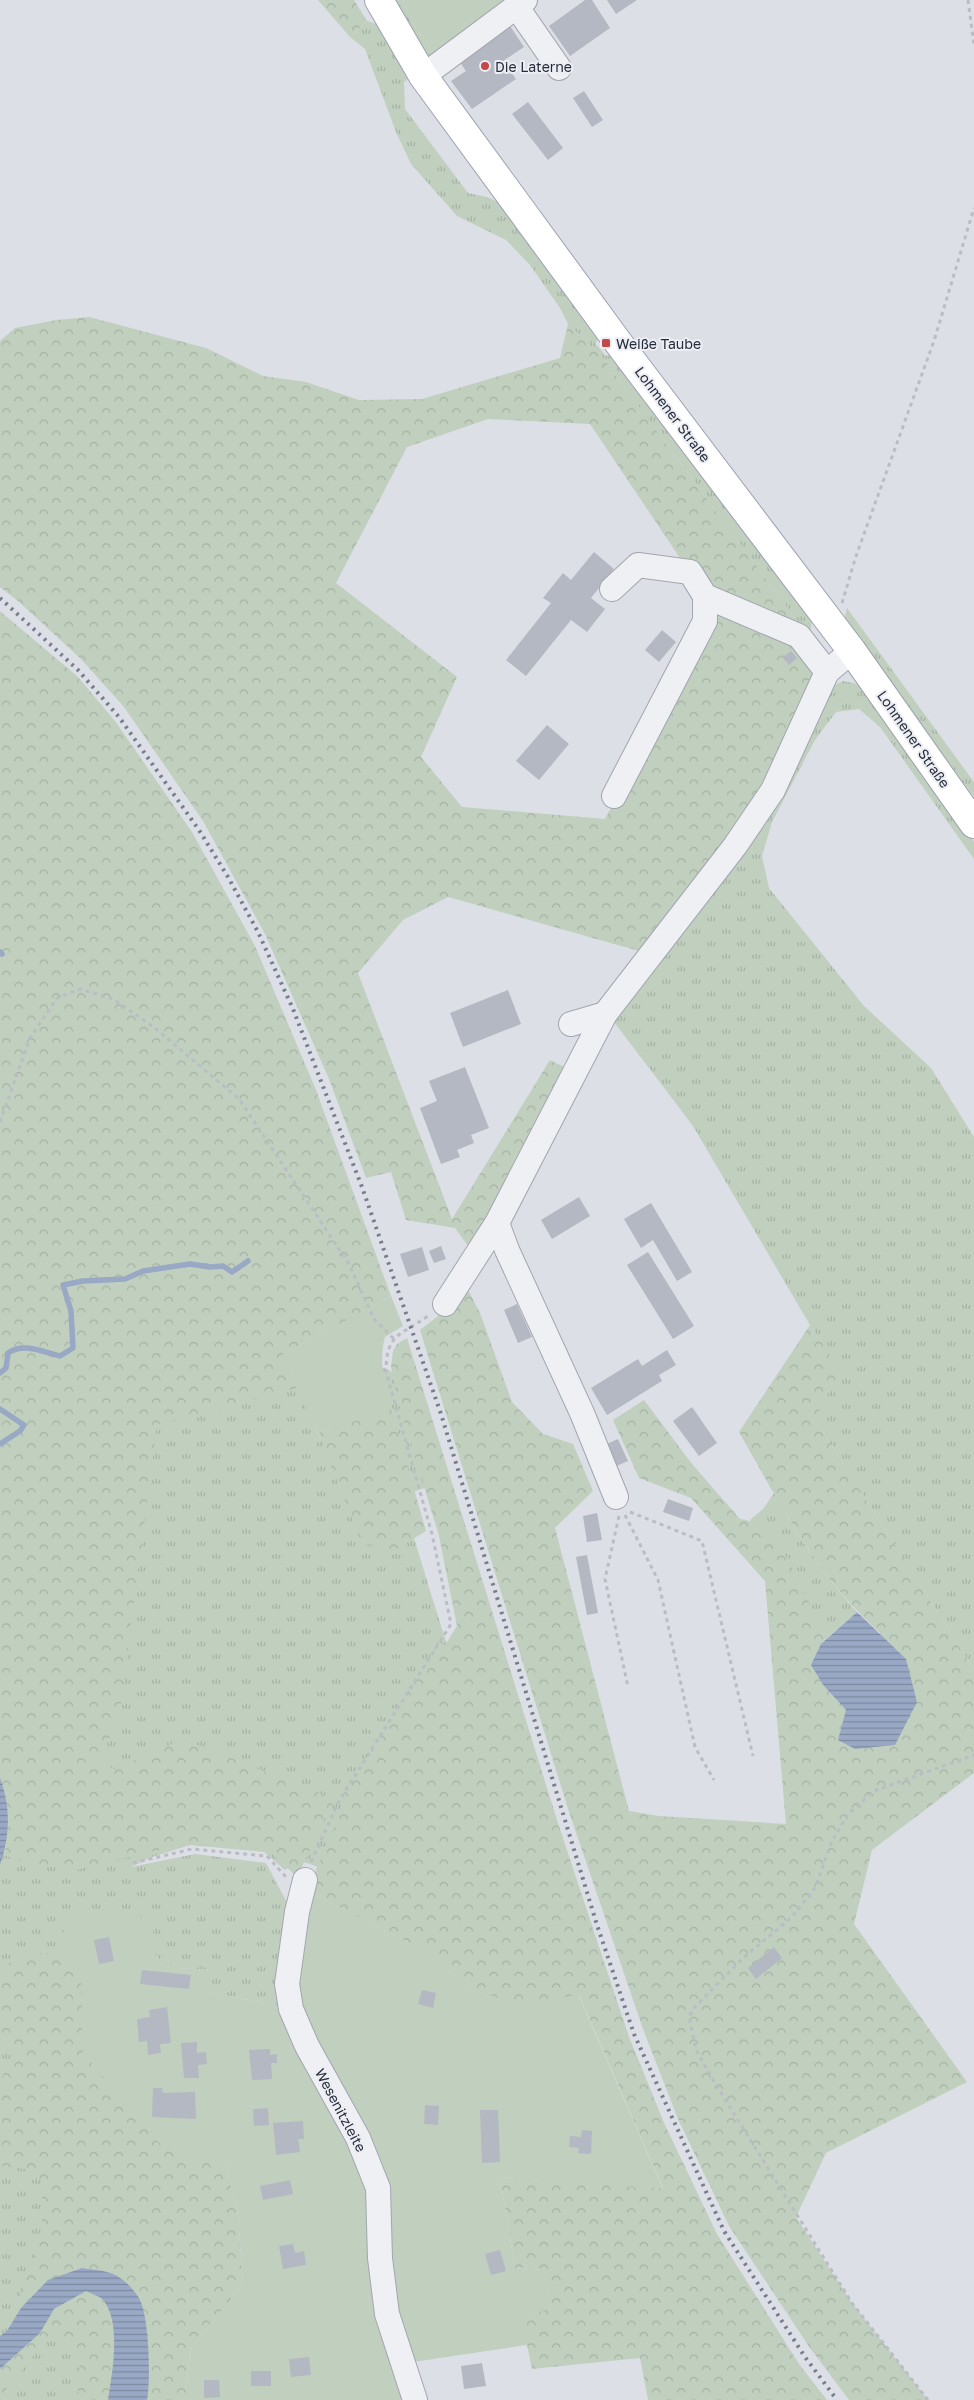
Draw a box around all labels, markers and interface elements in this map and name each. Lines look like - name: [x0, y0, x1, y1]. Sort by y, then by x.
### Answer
- place label: Die Laterne: [495, 58, 572, 75]
- marker: Die Laterne: [479, 60, 491, 72]
- place label: Weiße Taube: [616, 335, 701, 352]
- marker: Weiße Taube: [600, 337, 612, 349]
- street label: Lohmener Straße: [632, 363, 714, 465]
- street label: Lohmener Straße: [874, 687, 954, 791]
- street label: Wesenitzleite: [312, 2065, 370, 2155]

